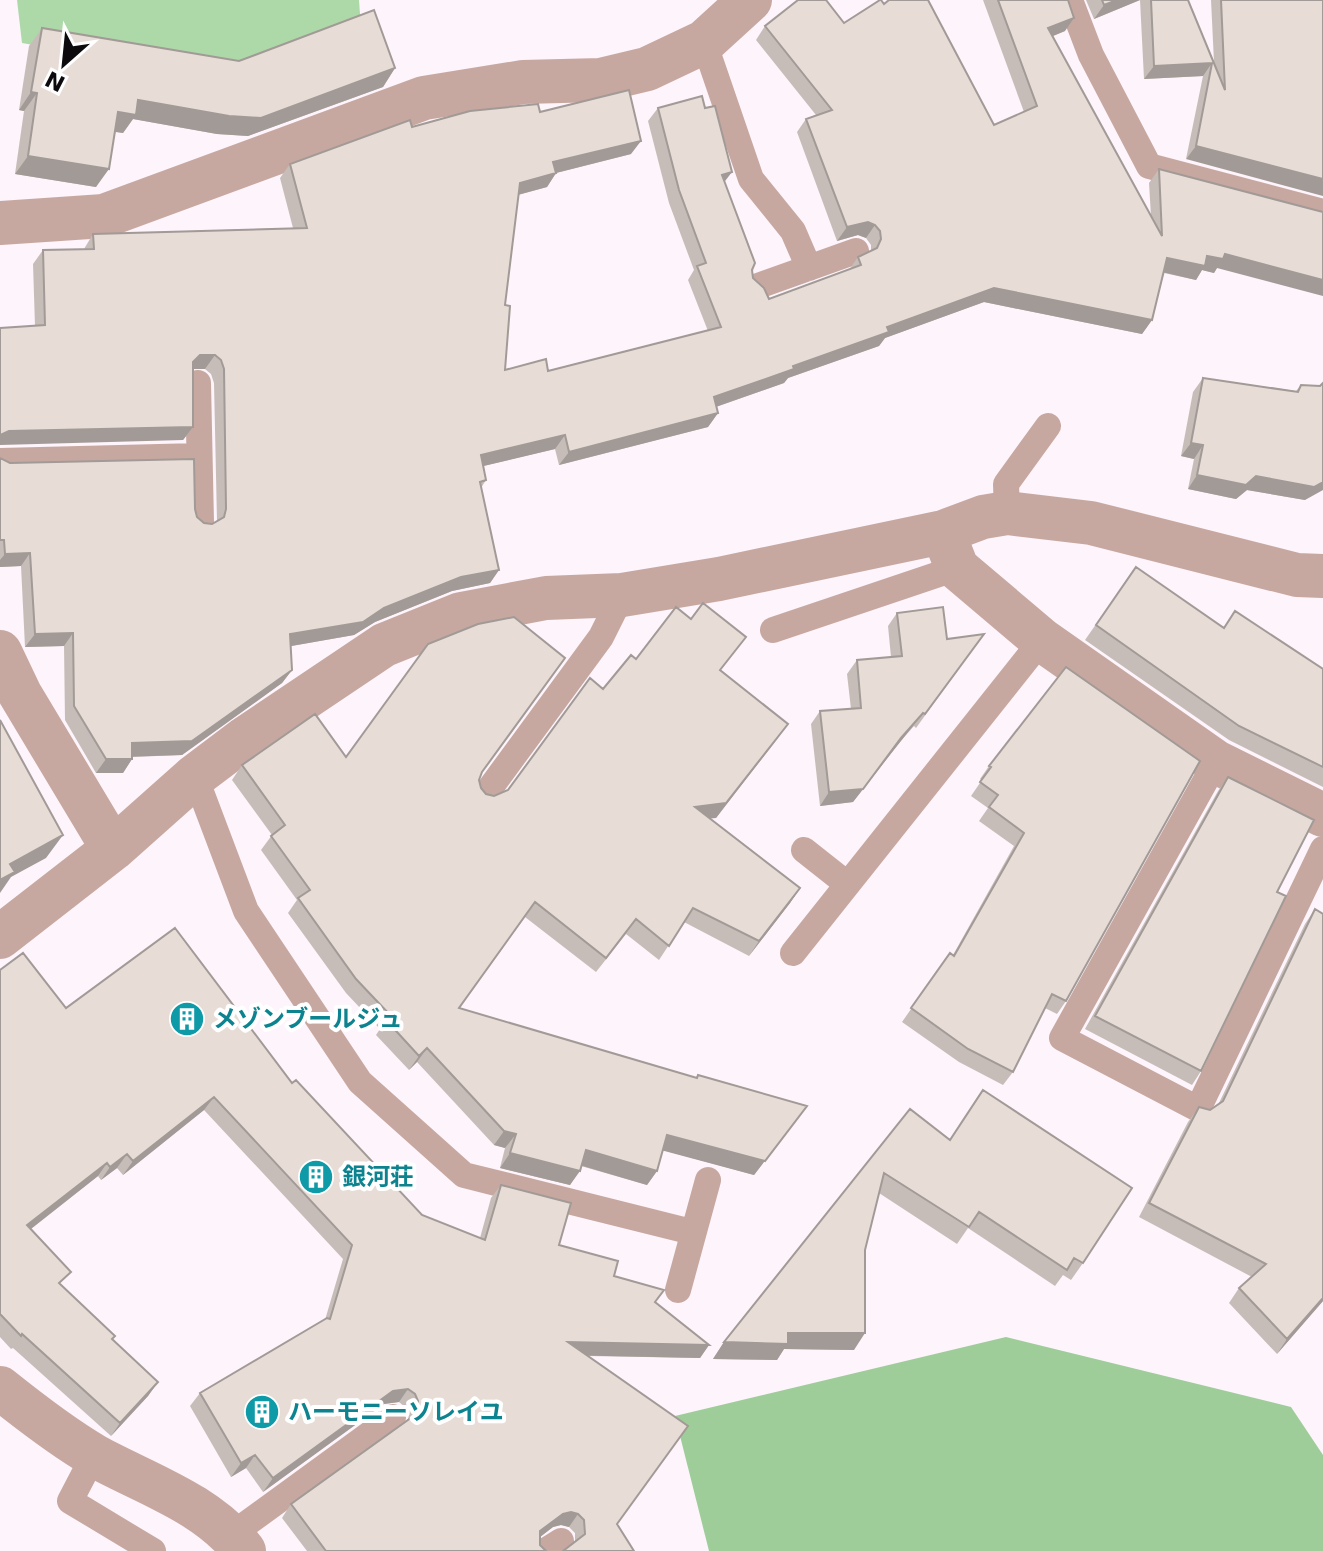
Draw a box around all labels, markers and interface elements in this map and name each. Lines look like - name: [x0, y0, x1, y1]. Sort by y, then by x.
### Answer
- north arrow: [24, 24, 104, 104]
- text: N: [41, 66, 69, 97]
- building icon: メゾンブールジュ: [168, 1000, 206, 1038]
- place label: メゾンブールジュ: [213, 1005, 403, 1033]
- building icon: 銀河荘: [297, 1158, 335, 1196]
- place label: 銀河荘: [342, 1163, 414, 1191]
- building icon: ハーモニーソレイユ: [243, 1393, 281, 1431]
- place label: ハーモニーソレイユ: [288, 1398, 504, 1426]

